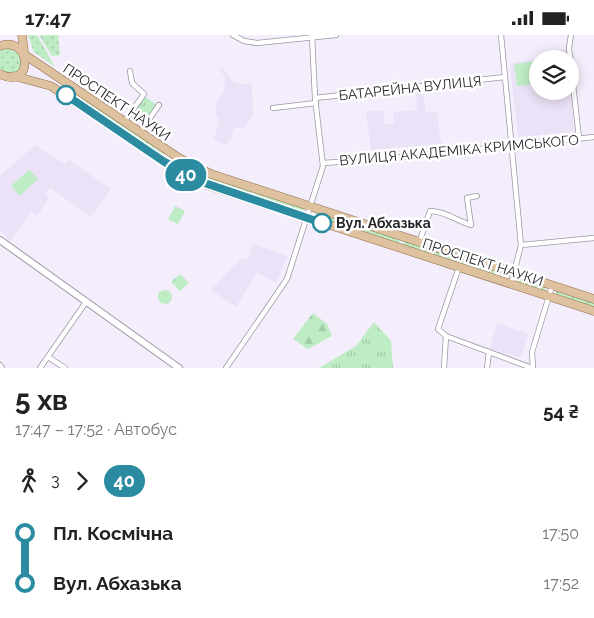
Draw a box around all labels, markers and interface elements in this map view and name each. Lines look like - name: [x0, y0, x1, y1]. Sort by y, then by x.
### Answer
- text: 17:47: [25, 7, 71, 29]
- map controls: [529, 50, 579, 100]
- button: layers: [529, 50, 579, 100]
- street label: ПРОСПЕКТ НАУКИ: [60, 60, 174, 144]
- street label: БАТАРЕЙНА ВУЛИЦЯ: [338, 72, 482, 103]
- unlabelled marker: [56, 85, 76, 105]
- street label: ВУЛИЦЯ АКАДЕМІКА КРИМСЬКОГО: [339, 132, 579, 168]
- line badge: 40: [164, 159, 208, 191]
- text: 40: [175, 164, 197, 185]
- marker: Вул. Абхазька: [312, 213, 332, 233]
- place label: Вул. Абхазька: [336, 215, 431, 231]
- street label: ПРОСПЕКТ НАУКИ: [421, 235, 545, 289]
- text: 5 хв: [15, 384, 68, 417]
- text: 54 ₴: [543, 400, 579, 422]
- text: 17:47 – 17:52 · Автобус: [15, 420, 177, 439]
- icon: walk: [15, 467, 43, 495]
- icon: forward: [68, 467, 96, 495]
- text: 40: [114, 470, 135, 491]
- text: 3: [51, 471, 60, 490]
- text: Пл. Космічна: [53, 522, 173, 544]
- text: 17:50: [542, 524, 579, 543]
- text: Вул. Абхазька: [53, 572, 182, 594]
- text: 17:52: [544, 574, 579, 593]

